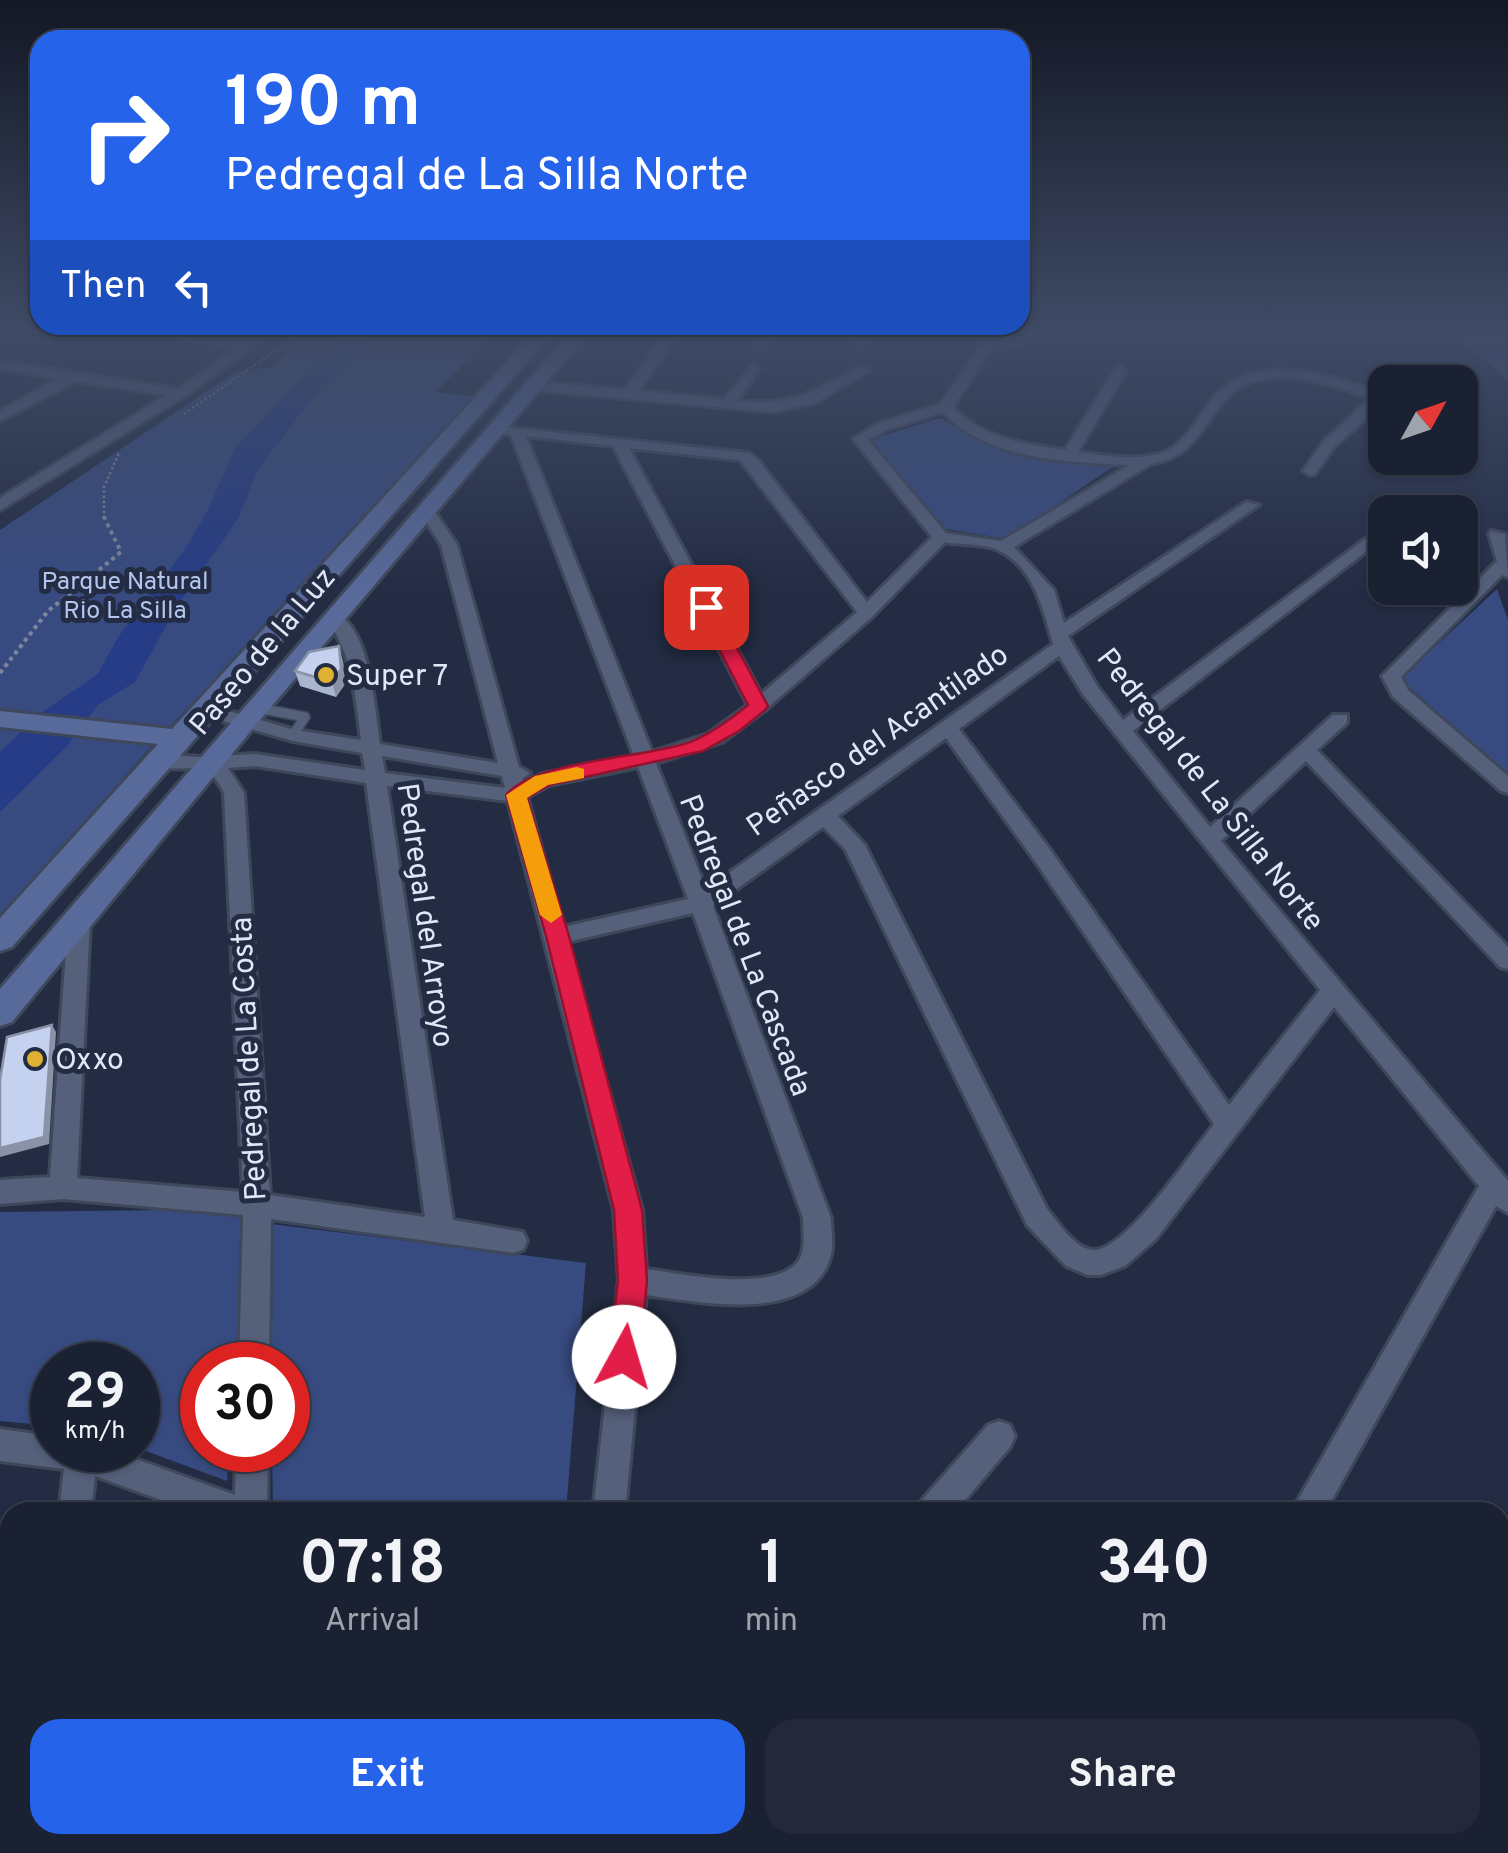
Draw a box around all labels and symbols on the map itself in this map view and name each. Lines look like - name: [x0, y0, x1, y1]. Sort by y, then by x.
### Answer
- north arrow: [1368, 365, 1478, 475]
- street label: Paseo de la Luz: [183, 561, 345, 744]
- pin: [664, 565, 749, 650]
- park label: Parque Natural Rio La Silla: [42, 567, 208, 628]
- street label: Peñasco del Acantilado: [740, 638, 1016, 846]
- street label: Pedregal de La Silla Norte: [1087, 642, 1331, 939]
- place label: Super 7: [346, 659, 448, 696]
- marker: Super 7: [315, 664, 337, 686]
- street label: Pedregal del Arroyo: [387, 781, 460, 1050]
- street label: Pedregal de La Cascada: [669, 790, 818, 1102]
- street label: Pedregal de La Costa: [225, 916, 276, 1202]
- place label: Oxxo: [55, 1043, 124, 1080]
- marker: Oxxo: [24, 1048, 46, 1070]
- position arrow: [572, 1305, 676, 1409]
- speed limit sign: 30: [180, 1342, 310, 1472]

